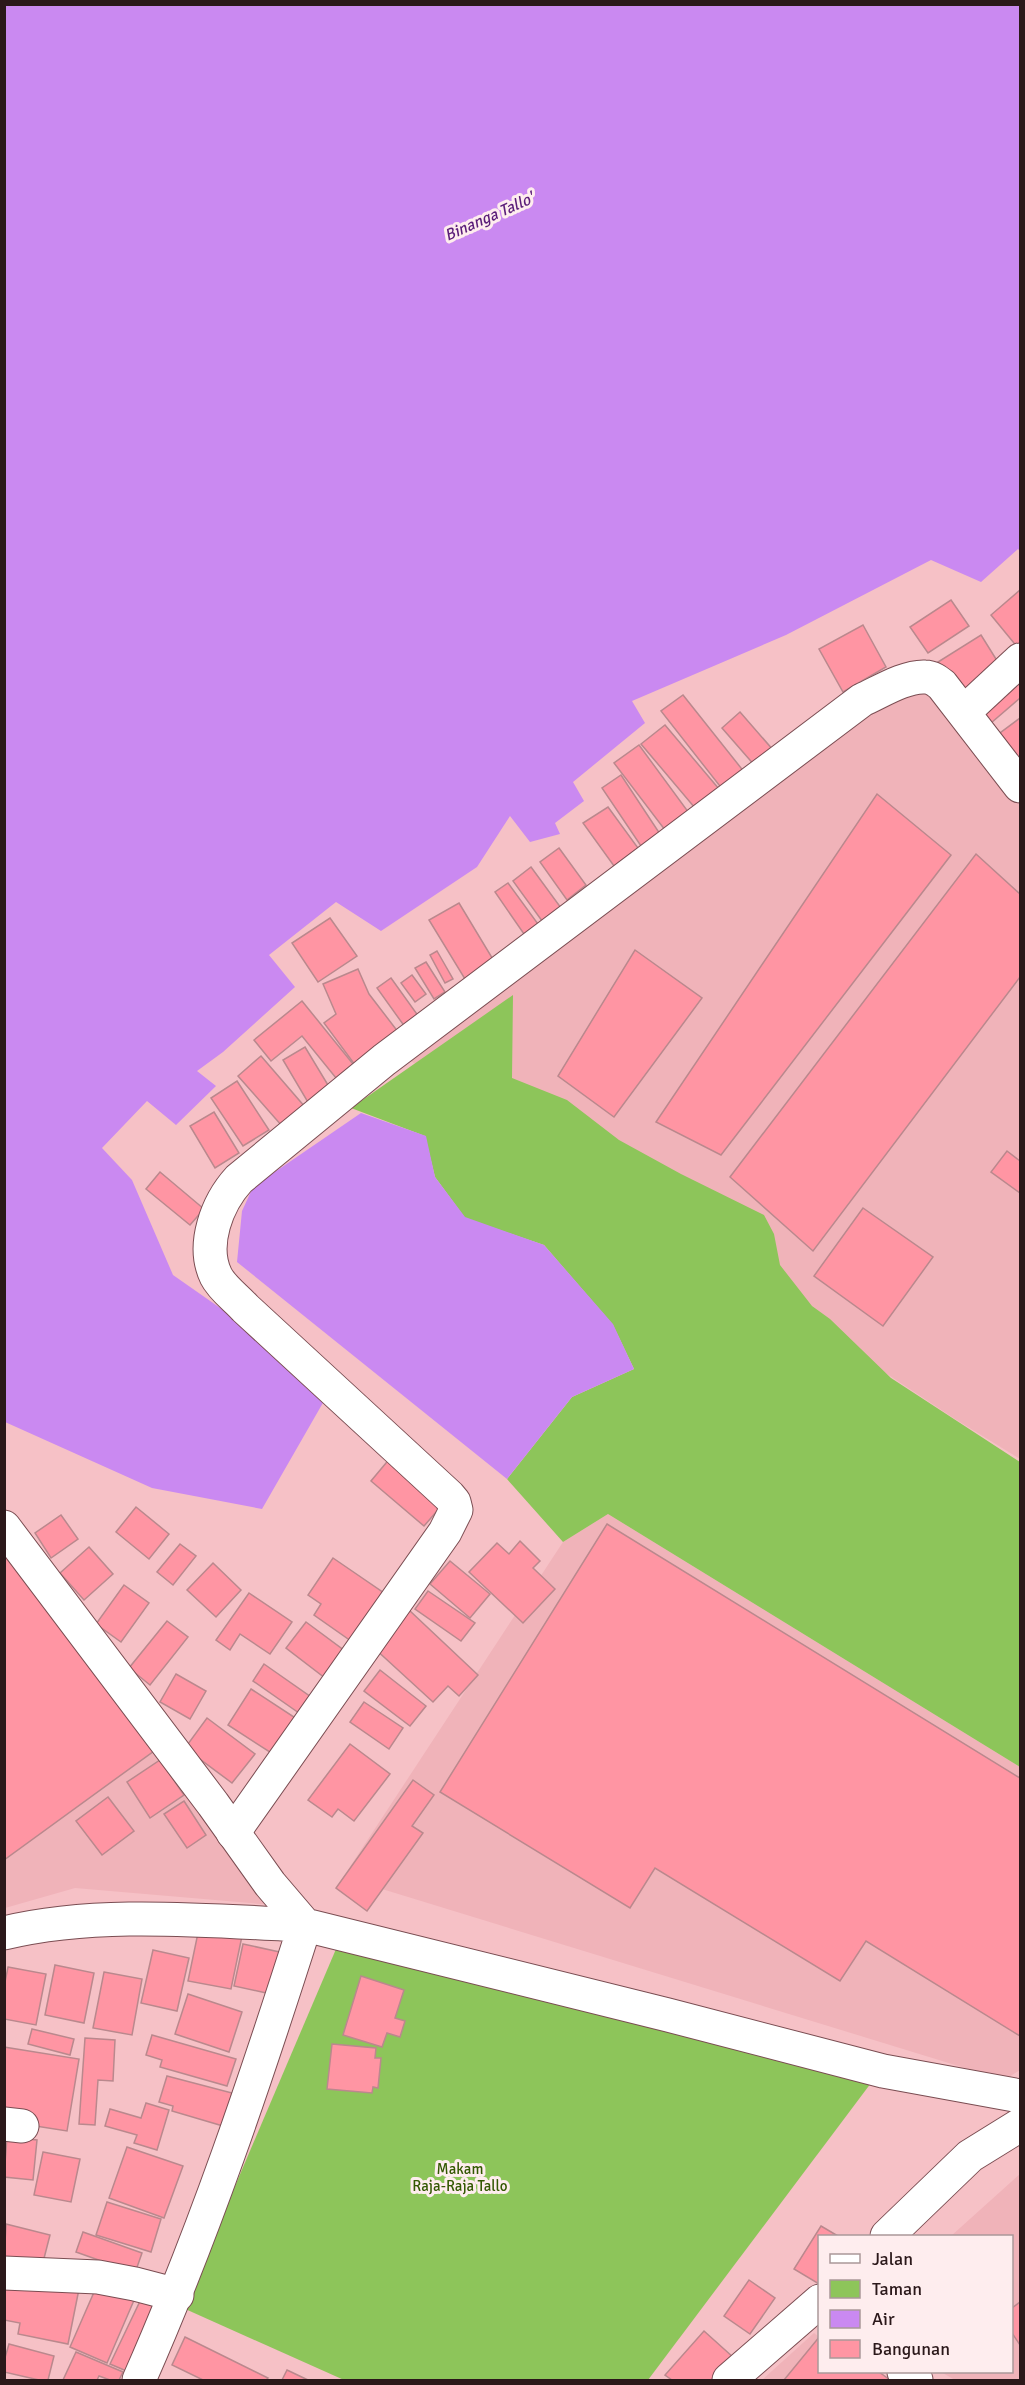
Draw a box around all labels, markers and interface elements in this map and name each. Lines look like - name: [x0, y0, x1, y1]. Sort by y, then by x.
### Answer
- water label: Binanga Tallo': [441, 187, 539, 245]
- park label: Makam Raja-Raja Tallo: [412, 2160, 508, 2195]
- legend: [818, 2235, 1013, 2373]
- text: Jalan: [872, 2248, 913, 2270]
- text: Taman: [872, 2278, 922, 2300]
- text: Air: [872, 2308, 895, 2330]
- text: Bangunan: [872, 2338, 950, 2360]

